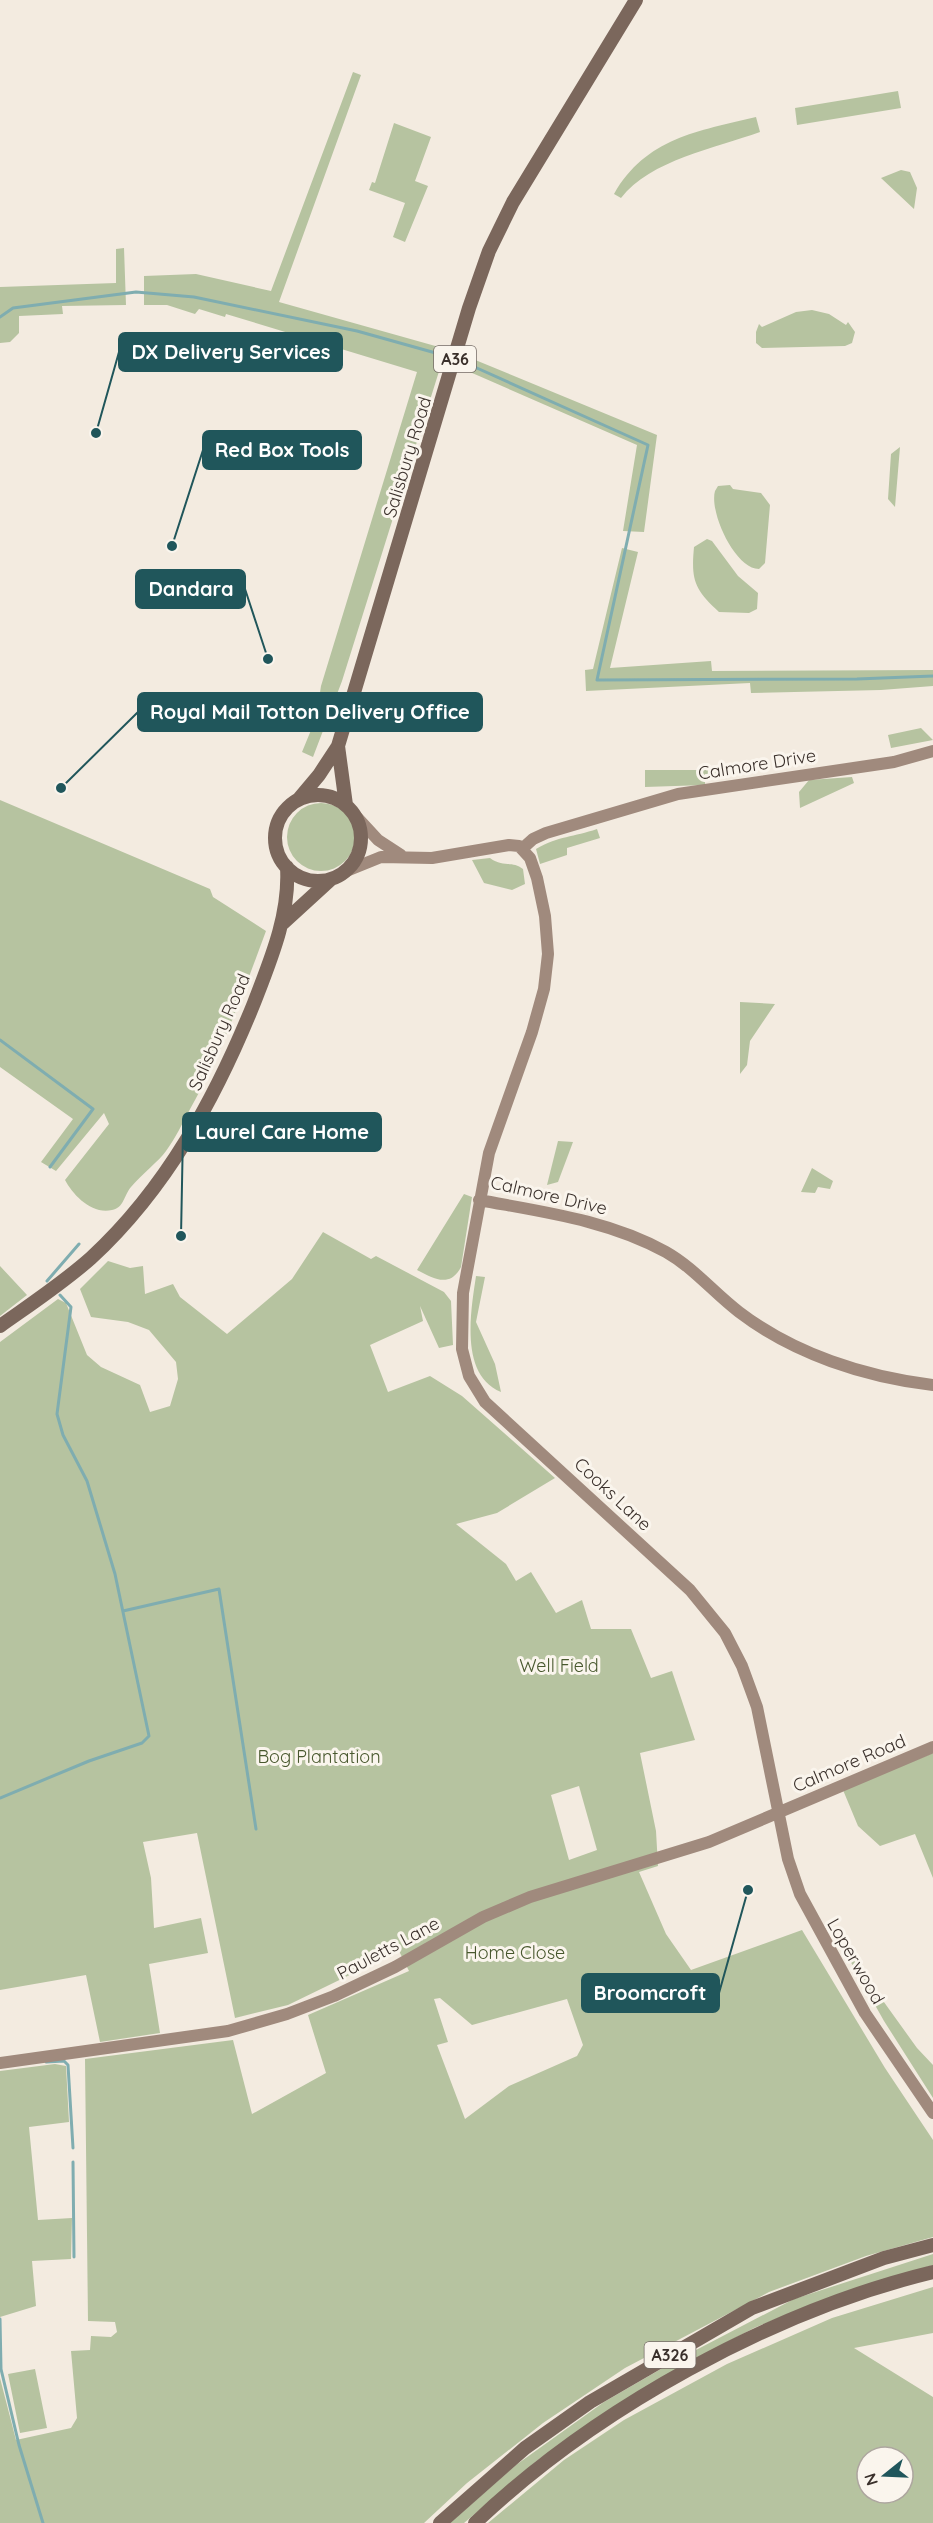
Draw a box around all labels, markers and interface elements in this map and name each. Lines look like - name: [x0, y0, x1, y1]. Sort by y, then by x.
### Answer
- callout: DX Delivery Services: [119, 333, 342, 371]
- text: DX Delivery Services: [132, 339, 330, 364]
- road number: A36: [434, 346, 476, 372]
- street label: Salisbury Road: [378, 394, 436, 520]
- callout: Red Box Tools: [203, 431, 361, 469]
- text: Red Box Tools: [215, 437, 349, 462]
- callout: Dandara: [136, 570, 245, 608]
- text: Dandara: [149, 576, 233, 601]
- callout: Royal Mail Totton Delivery Office: [138, 693, 482, 731]
- text: Royal Mail Totton Delivery Office: [150, 699, 470, 724]
- street label: Calmore Drive: [696, 743, 818, 785]
- street label: Salisbury Road: [183, 970, 255, 1094]
- callout: Laurel Care Home: [183, 1113, 381, 1151]
- text: Laurel Care Home: [195, 1119, 369, 1144]
- street label: Calmore Drive: [488, 1170, 610, 1220]
- street label: Cooks Lane: [570, 1452, 656, 1536]
- park label: Well Field: [519, 1654, 599, 1677]
- street label: Calmore Road: [789, 1729, 909, 1797]
- park label: Bog Plantation: [257, 1745, 381, 1768]
- street label: Pauletts Lane: [333, 1911, 443, 1985]
- street label: Loperwood: [822, 1914, 890, 2008]
- park label: Home Close: [465, 1941, 565, 1964]
- callout: Broomcroft: [582, 1974, 719, 2012]
- text: Broomcroft: [594, 1980, 706, 2005]
- road number: A326: [644, 2342, 696, 2368]
- north arrow: [855, 2445, 915, 2505]
- text: N: [859, 2471, 882, 2488]

